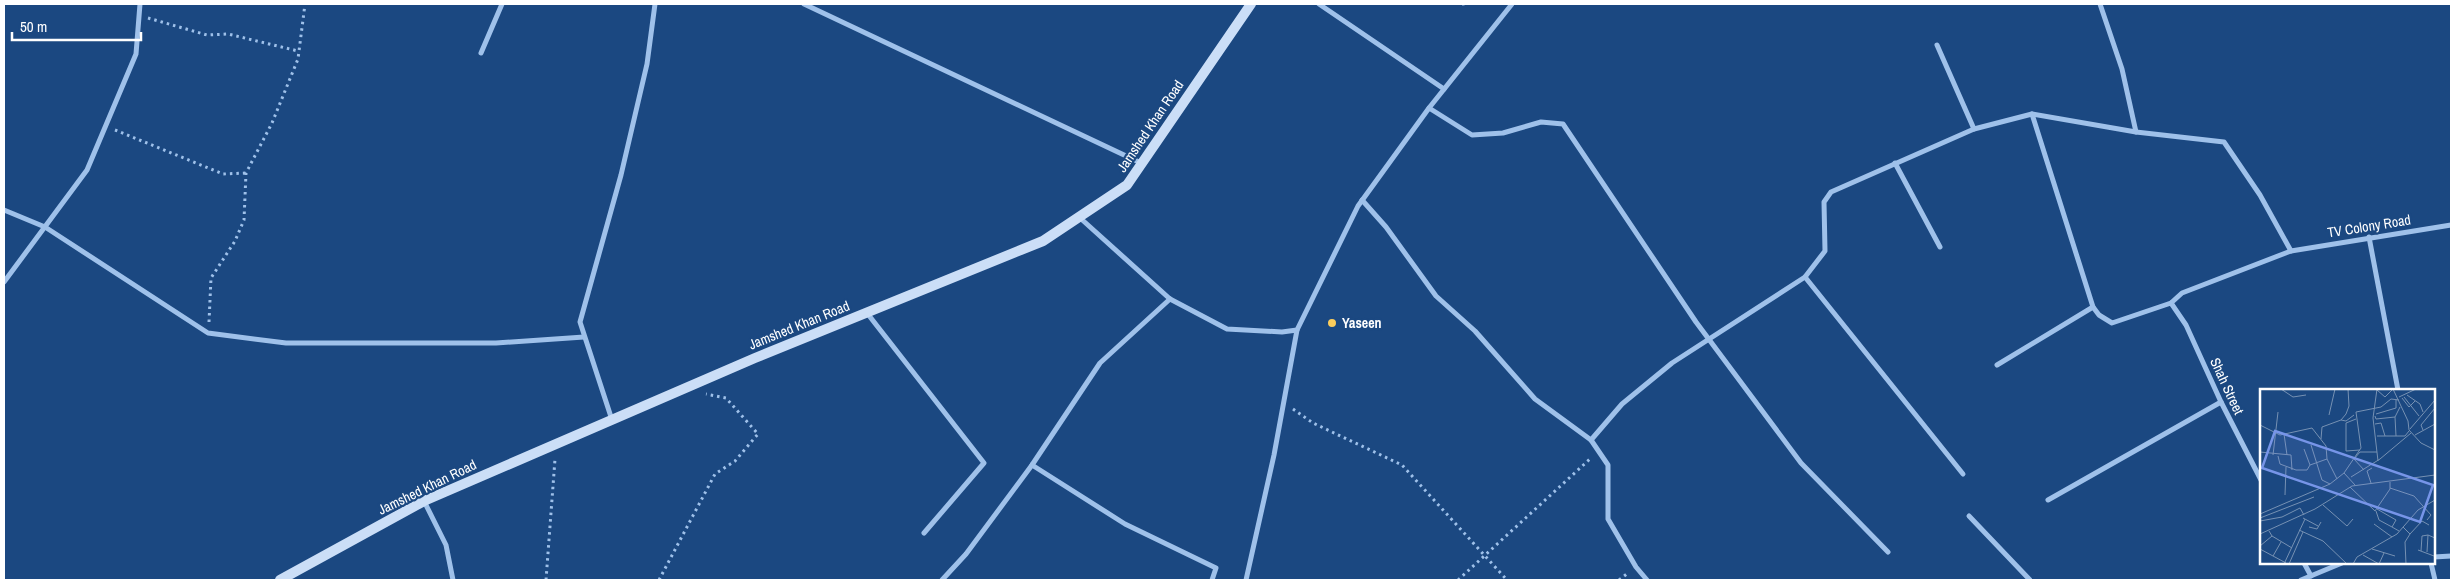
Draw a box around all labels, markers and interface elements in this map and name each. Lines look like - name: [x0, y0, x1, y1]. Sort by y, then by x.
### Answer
- scale bar: [12, 10, 141, 42]
- text: 50 m: [20, 16, 47, 37]
- street label: Jamshed Khan Road: [1113, 77, 1187, 175]
- street label: TV Colony Road: [2326, 211, 2412, 241]
- street label: Jamshed Khan Road: [746, 297, 852, 353]
- place label: Yaseen: [1342, 314, 1382, 332]
- marker: Yaseen: [1326, 317, 1338, 329]
- street label: Shah Street: [2206, 355, 2248, 417]
- inset map: [2260, 389, 2435, 564]
- street label: Jamshed Khan Road: [375, 455, 479, 519]

